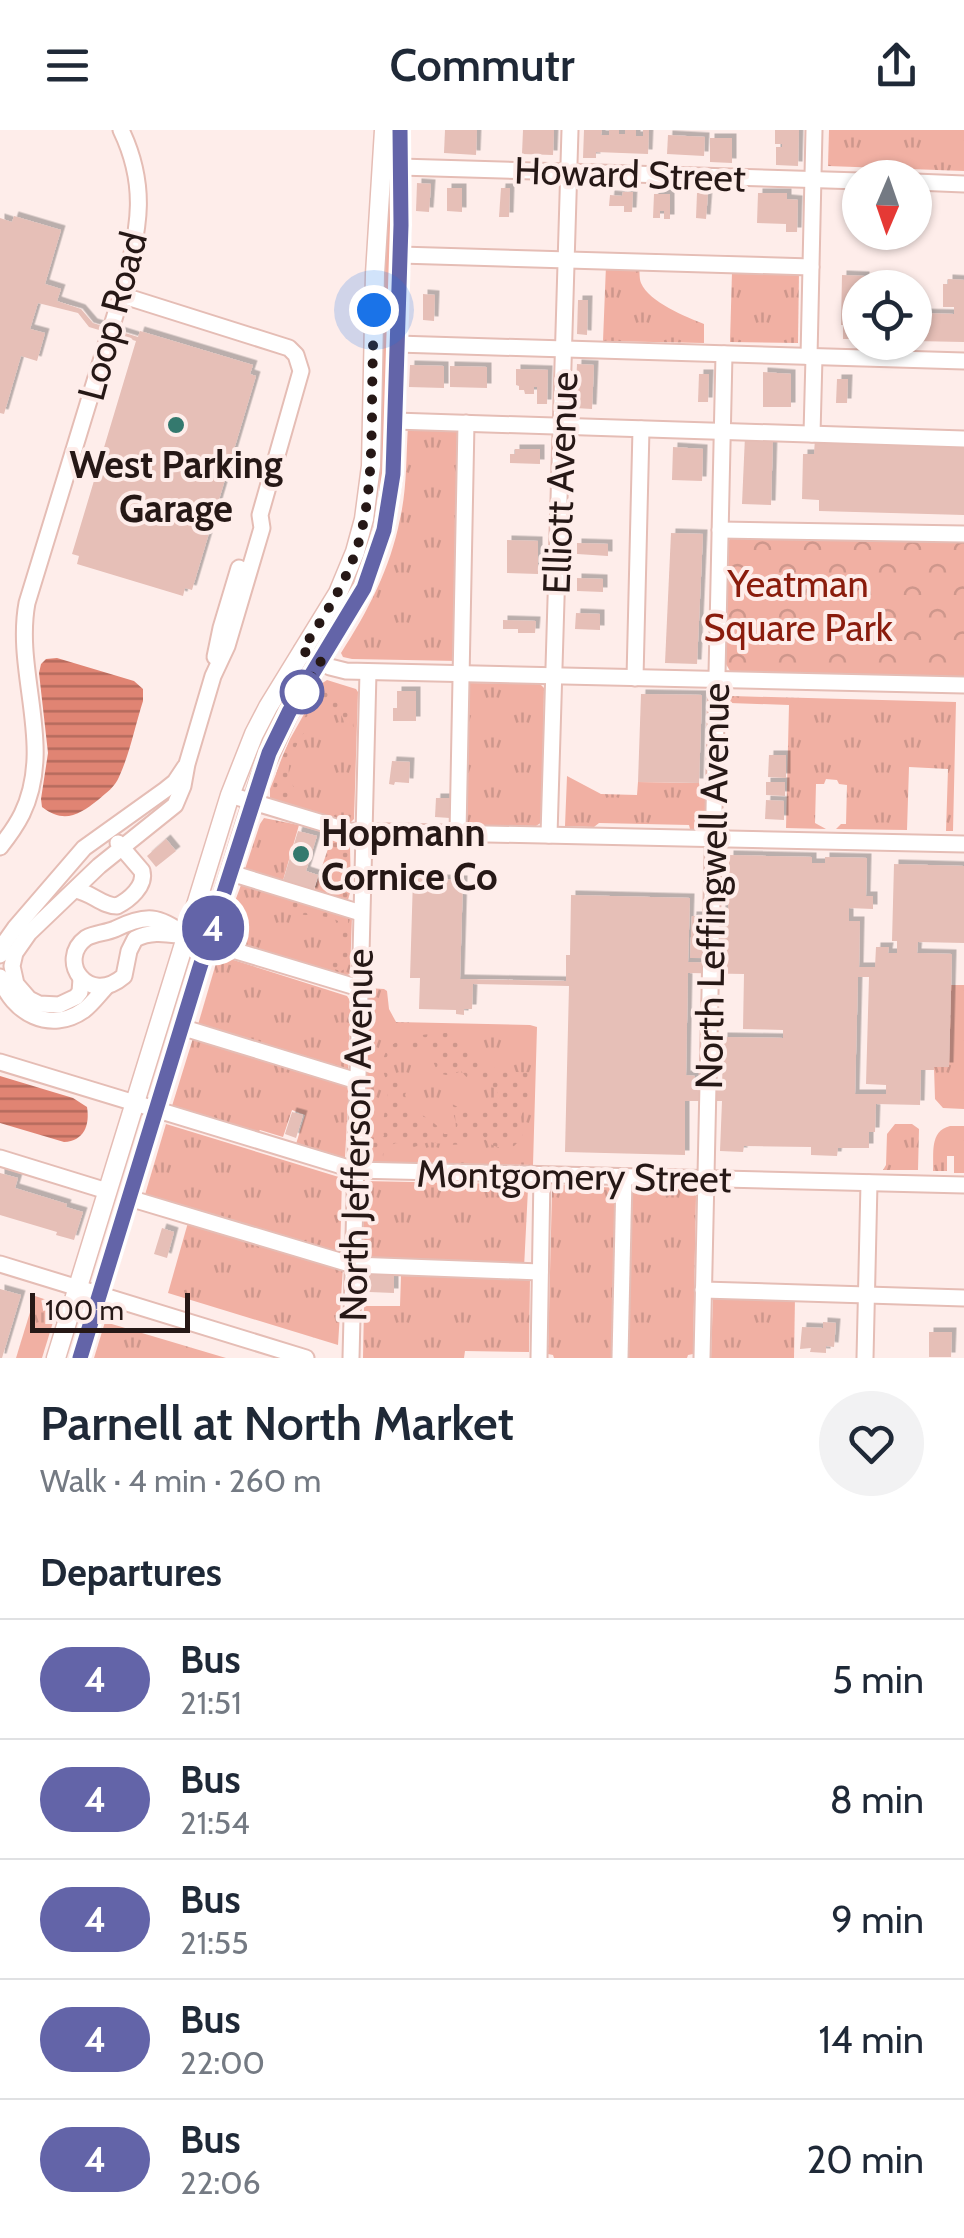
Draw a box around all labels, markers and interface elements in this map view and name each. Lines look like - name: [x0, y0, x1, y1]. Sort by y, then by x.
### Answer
- icon: menu: [40, 38, 95, 93]
- text: Commutr: [389, 38, 575, 92]
- icon: share: [869, 38, 924, 93]
- street label: Howard Street: [514, 146, 747, 202]
- north arrow: [842, 160, 932, 250]
- map controls: [842, 160, 932, 360]
- street label: Loop Road: [67, 227, 157, 405]
- button: locate: [842, 270, 932, 360]
- your location: [349, 285, 399, 335]
- street label: Elliott Avenue: [533, 371, 587, 595]
- marker: West Parking Garage: [165, 414, 187, 436]
- place label: West Parking Garage: [69, 441, 283, 532]
- park label: Yeatman Square Park: [703, 560, 893, 651]
- unlabelled marker: [281, 671, 323, 713]
- street label: North Leffingwell Avenue: [685, 682, 739, 1090]
- place label: Hopmann Cornice Co: [321, 809, 498, 900]
- marker: Hopmann Cornice Co: [290, 843, 312, 865]
- line badge: 4: [180, 896, 246, 960]
- text: 4: [202, 907, 224, 950]
- street label: North Jefferson Avenue: [329, 948, 383, 1322]
- street label: Montgomery Street: [416, 1150, 732, 1202]
- scale bar: [30, 1288, 190, 1332]
- text: 100 m: [45, 1293, 124, 1327]
- button: heart: [819, 1391, 924, 1496]
- text: Parnell at North Market: [40, 1394, 514, 1452]
- text: Walk · 4 min · 260 m: [40, 1461, 321, 1500]
- text: Departures: [40, 1549, 222, 1596]
- text: Bus: [180, 1636, 241, 1683]
- text: 5 min: [832, 1656, 924, 1703]
- text: 4: [84, 1658, 106, 1701]
- text: 21:51: [180, 1683, 242, 1722]
- text: Bus: [180, 1756, 241, 1803]
- text: 8 min: [830, 1776, 924, 1823]
- text: 4: [84, 1778, 106, 1821]
- text: 21:54: [180, 1803, 250, 1842]
- text: Bus: [180, 1876, 241, 1923]
- text: 9 min: [831, 1896, 924, 1943]
- text: 4: [84, 1898, 106, 1941]
- text: 21:55: [180, 1923, 248, 1962]
- text: Bus: [180, 1996, 241, 2043]
- text: 14 min: [818, 2016, 924, 2063]
- text: 4: [84, 2018, 106, 2061]
- text: 22:00: [180, 2043, 265, 2082]
- text: Bus: [180, 2116, 241, 2163]
- text: 20 min: [806, 2136, 924, 2183]
- text: 4: [84, 2138, 106, 2181]
- text: 22:06: [180, 2163, 261, 2202]

